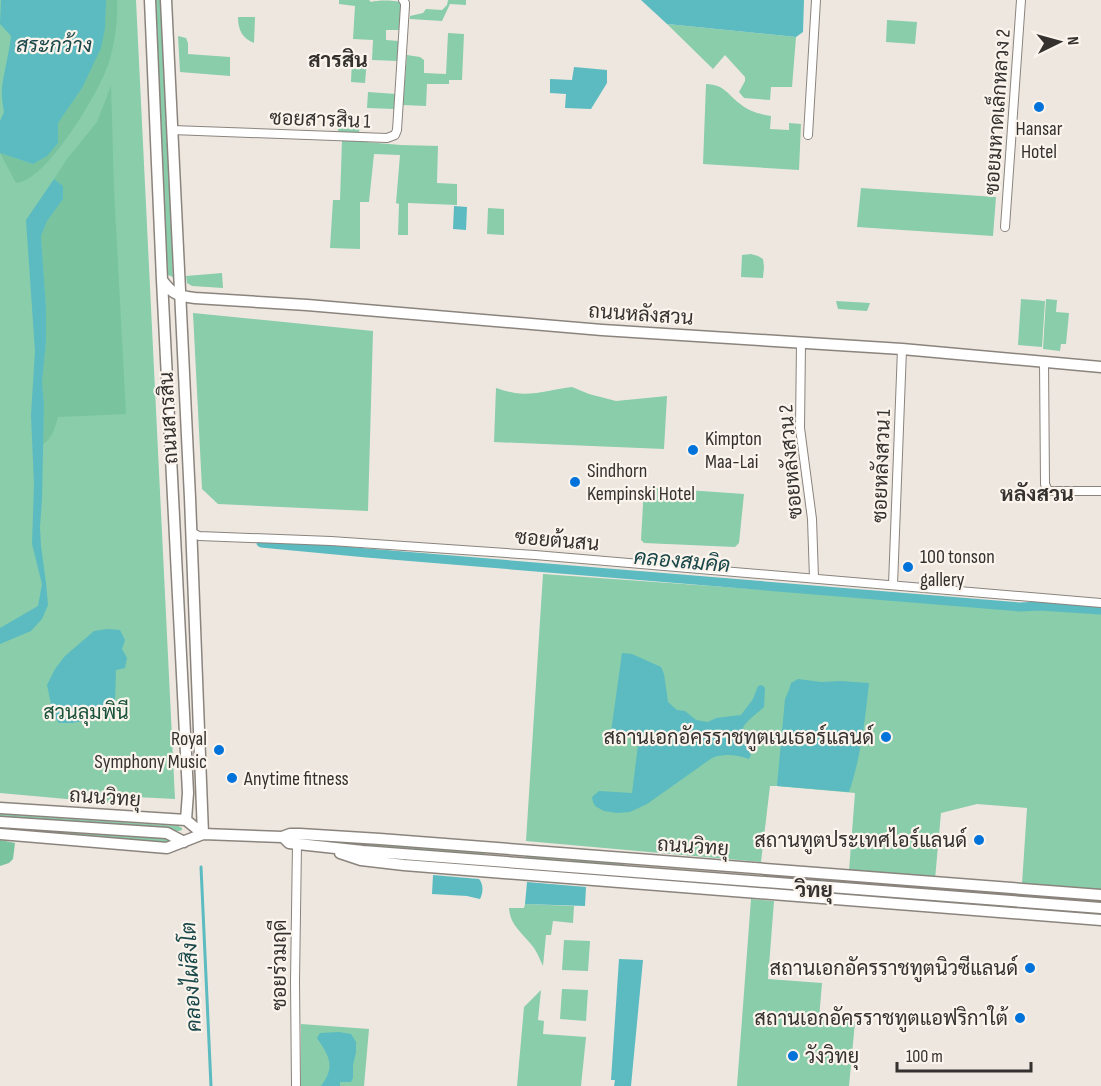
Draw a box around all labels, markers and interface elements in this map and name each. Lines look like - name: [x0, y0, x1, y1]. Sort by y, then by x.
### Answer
- north arrow: [1029, 12, 1089, 72]
- street label: ซอยมหาดเล็กหลวง 2: [976, 28, 1016, 196]
- water label: สระกว้าง: [16, 32, 92, 58]
- text: N: [1063, 36, 1082, 46]
- district label: สารสิน: [308, 48, 368, 73]
- marker: Hansar Hotel: [1032, 100, 1046, 114]
- street label: ซอยสารสิน 1: [269, 105, 371, 134]
- place label: Hansar Hotel: [1016, 117, 1063, 164]
- street label: ถนนหลังสวน: [588, 298, 694, 331]
- street label: ถนนสารสิน: [154, 371, 183, 465]
- street label: ซอยหลังสวน 2: [773, 404, 808, 520]
- street label: ซอยหลังสวน 1: [867, 409, 896, 523]
- place label: Kimpton Maa-Lai: [705, 427, 762, 474]
- marker: Kimpton Maa-Lai: [686, 443, 700, 457]
- place label: Sindhorn Kempinski Hotel: [587, 459, 695, 506]
- marker: Sindhorn Kempinski Hotel: [568, 475, 582, 489]
- district label: หลังสวน: [1000, 482, 1074, 507]
- street label: ซอยต้นสน: [514, 524, 600, 557]
- water label: คลองสมคิด: [633, 545, 731, 578]
- place label: 100 tonson gallery: [920, 545, 995, 592]
- marker: 100 tonson gallery: [901, 560, 915, 574]
- park label: สวนลุมพินี: [43, 699, 129, 726]
- place label: สถานเอกอัครราชทูตเนเธอร์แลนด์: [603, 723, 874, 752]
- place label: Royal Symphony Music: [94, 727, 207, 774]
- marker: สถานเอกอัครราชทูตเนเธอร์แลนด์: [879, 730, 893, 744]
- marker: Royal Symphony Music: [212, 743, 226, 757]
- place label: Anytime fitness: [243, 767, 349, 791]
- marker: Anytime fitness: [225, 771, 239, 785]
- street label: ถนนวิทยุ: [68, 783, 142, 813]
- place label: สถานทูตประเทศไอร์แลนด์: [754, 826, 967, 855]
- street label: ถนนวิทยุ: [656, 832, 730, 862]
- marker: สถานทูตประเทศไอร์แลนด์: [972, 833, 986, 847]
- district label: วิทยุ: [794, 878, 833, 905]
- street label: ซอยร่วมฤดี: [266, 919, 292, 1011]
- water label: คลองไผ่สิงโต: [175, 921, 207, 1033]
- place label: สถานเอกอัครราชทูตนิวซีแลนด์: [770, 954, 1018, 983]
- marker: สถานเอกอัครราชทูตนิวซีแลนด์: [1023, 961, 1037, 975]
- place label: สถานเอกอัครราชทูตแอฟริกาใต้: [754, 1005, 1009, 1033]
- marker: สถานเอกอัครราชทูตแอฟริกาใต้: [1013, 1011, 1027, 1025]
- scale bar: [897, 1035, 1030, 1073]
- place label: วังวิทยุ: [805, 1044, 859, 1070]
- text: 100 m: [906, 1046, 943, 1067]
- marker: วังวิทยุ: [786, 1049, 800, 1063]

